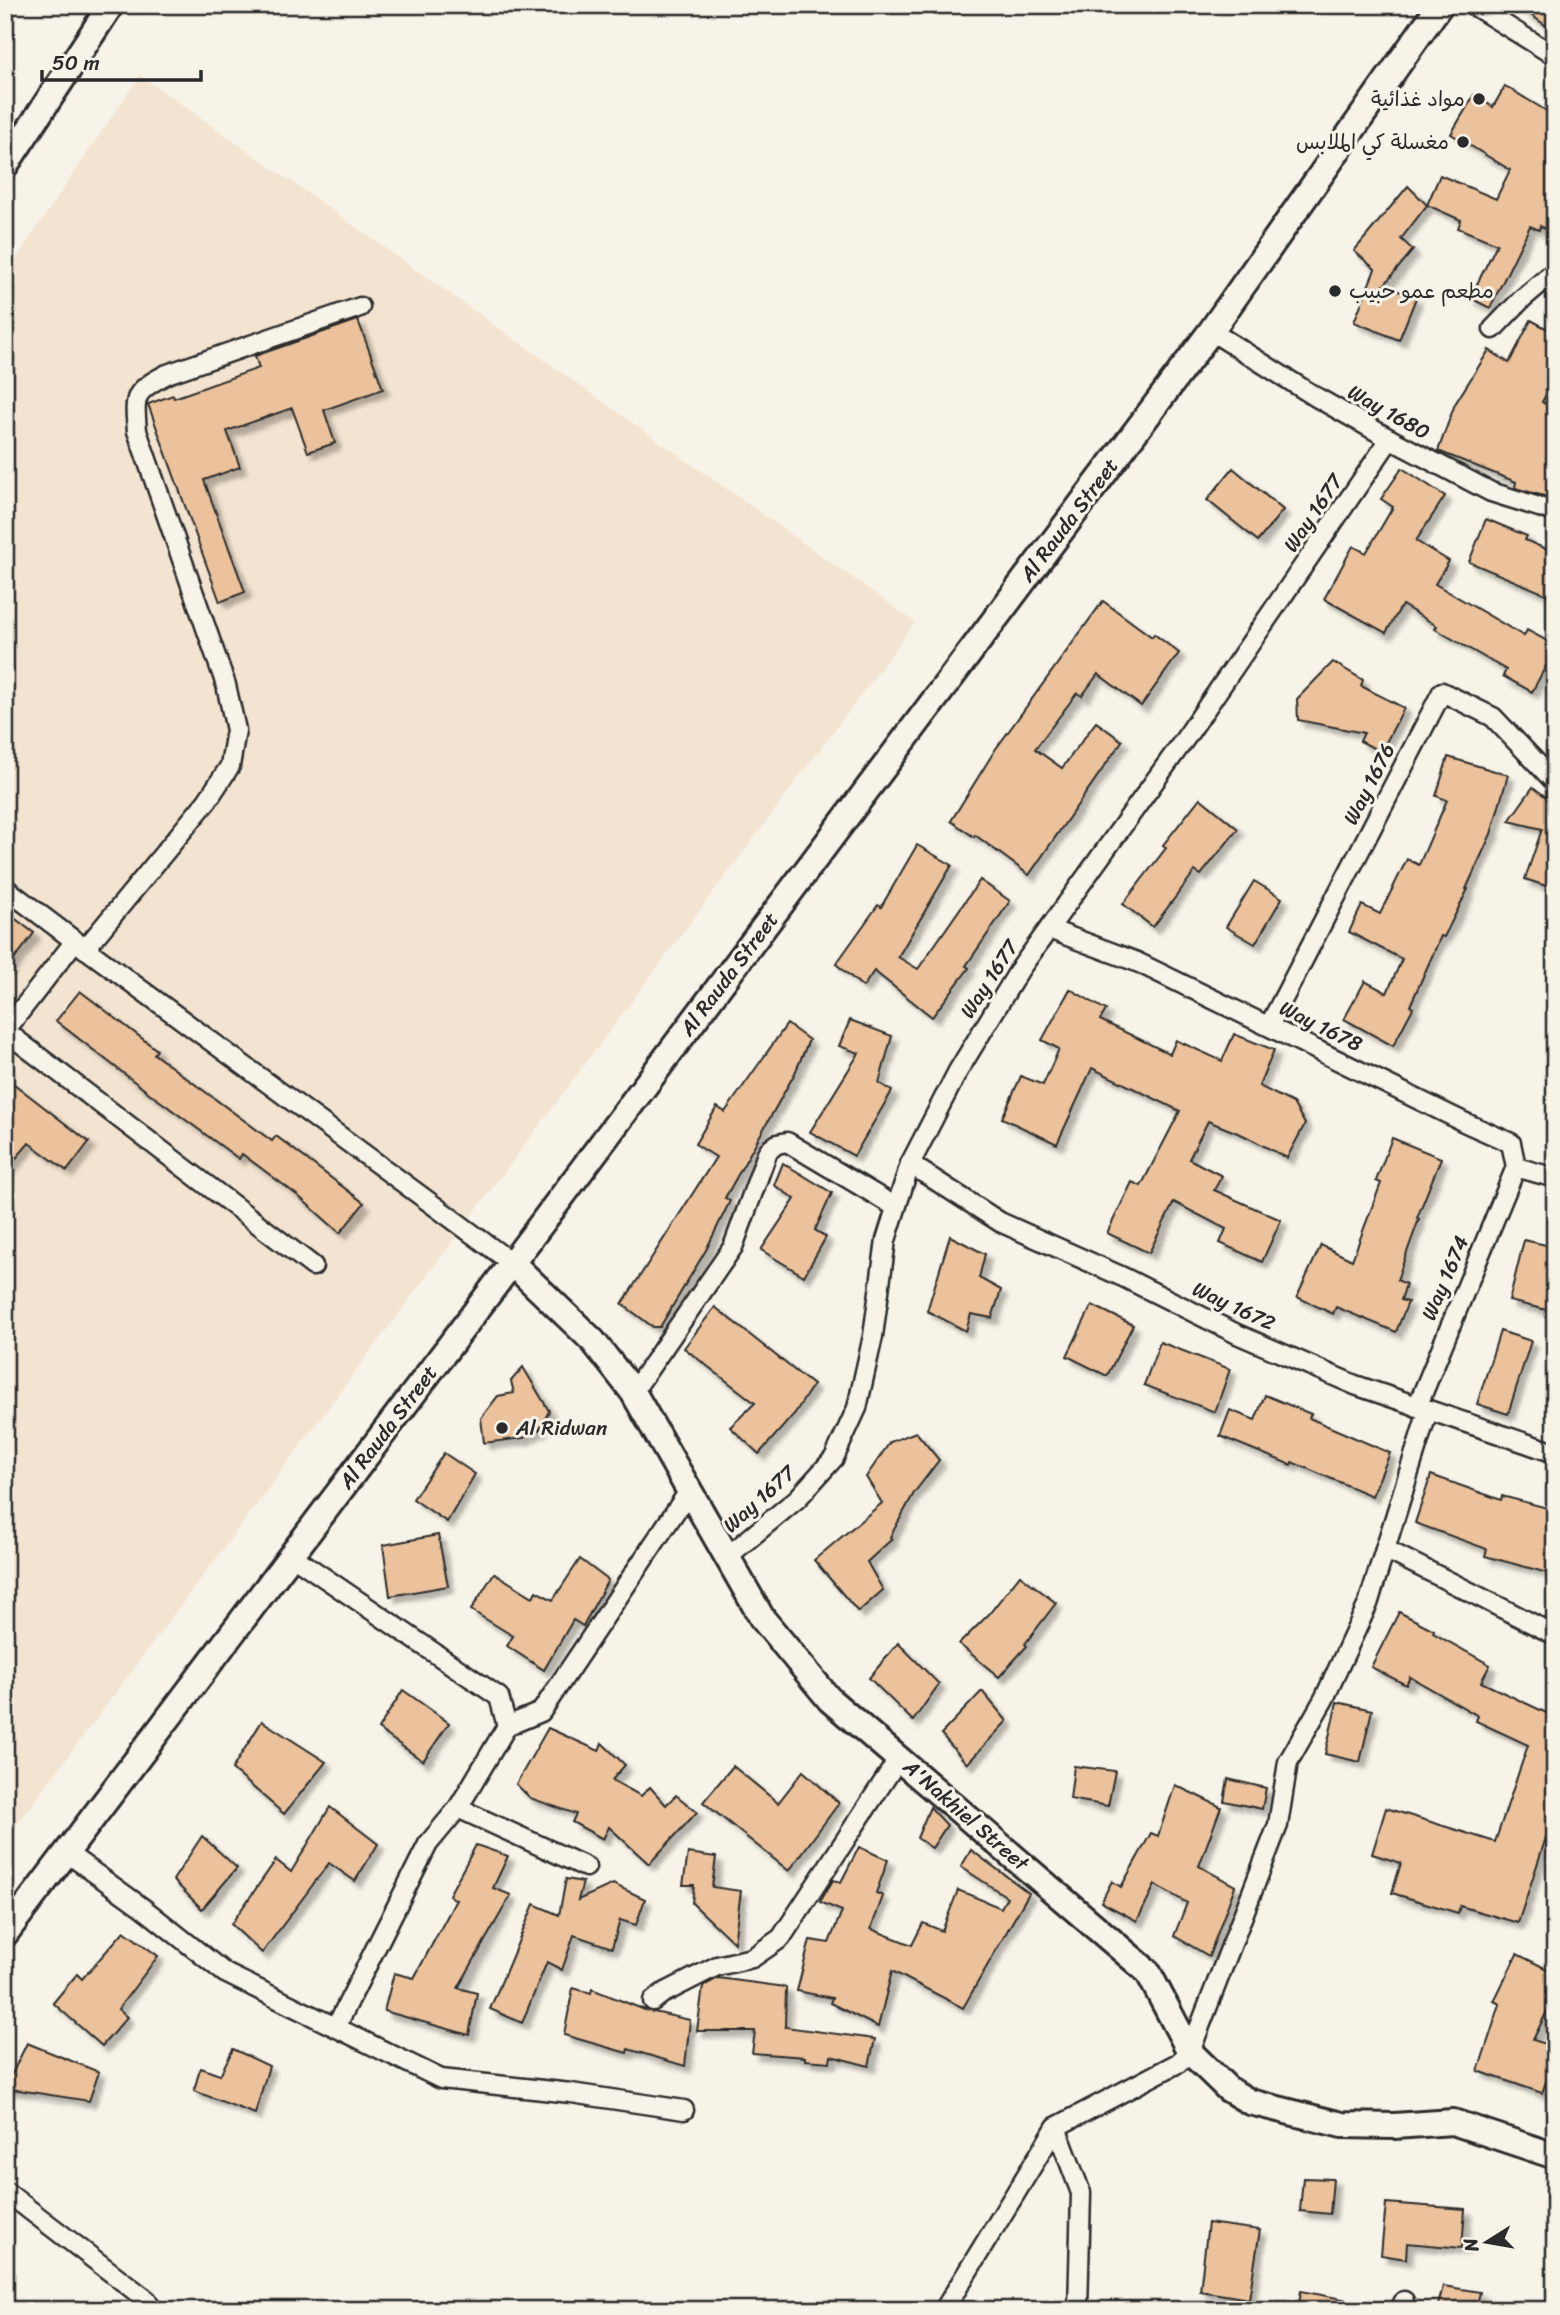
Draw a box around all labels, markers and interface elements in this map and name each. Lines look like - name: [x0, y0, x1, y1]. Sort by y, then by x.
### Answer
- scale bar: [42, 38, 201, 82]
- text: 50 m: [52, 44, 100, 82]
- place label: مواد غذائية: [1371, 80, 1465, 118]
- marker: مواد غذائية: [1471, 91, 1487, 107]
- place label: مغسلة كي الملابس: [1296, 123, 1449, 161]
- marker: مغسلة كي الملابس: [1455, 134, 1471, 150]
- place label: مطعم عمو حبيب: [1349, 272, 1494, 310]
- marker: مطعم عمو حبيب: [1327, 283, 1343, 299]
- street label: Way 1680: [1340, 374, 1438, 450]
- street label: Al Rauda Street: [1009, 450, 1129, 591]
- street label: Way 1677: [1273, 464, 1354, 560]
- street label: Way 1676: [1332, 736, 1406, 832]
- street label: Al Rauda Street: [669, 904, 789, 1045]
- street label: Way 1677: [949, 930, 1030, 1026]
- street label: Way 1678: [1273, 989, 1369, 1063]
- street label: Way 1674: [1410, 1230, 1480, 1326]
- street label: Way 1672: [1186, 1270, 1282, 1342]
- street label: Al Rauda Street: [328, 1357, 448, 1498]
- place label: Al Ridwan: [515, 1409, 607, 1447]
- marker: Al Ridwan: [494, 1420, 510, 1436]
- street label: Way 1677: [714, 1454, 806, 1543]
- street label: A'Nakhiel Street: [893, 1748, 1039, 1882]
- north arrow: [1452, 2206, 1522, 2276]
- text: N: [1453, 2235, 1488, 2256]

